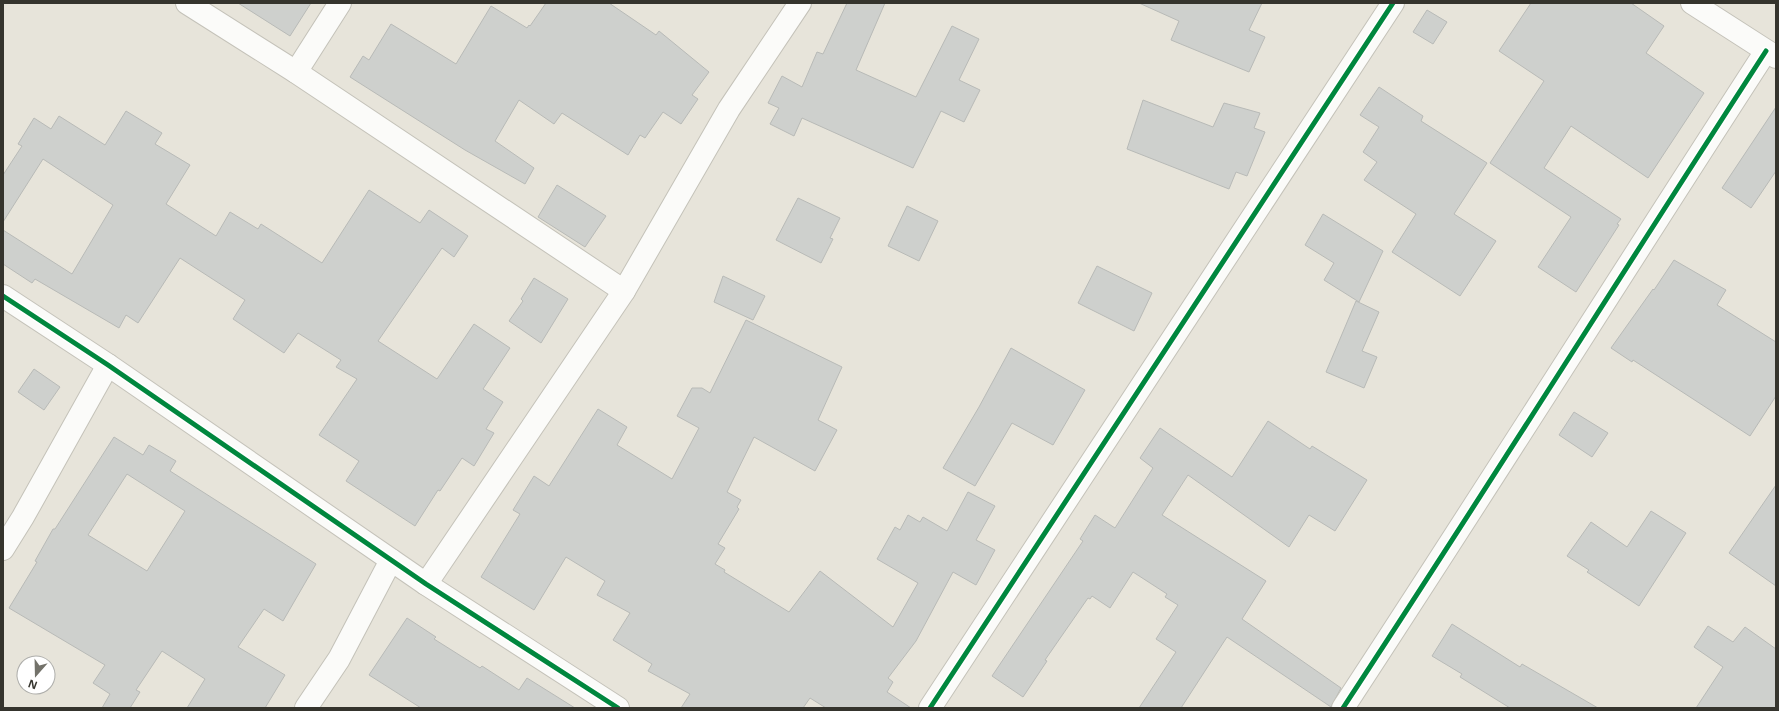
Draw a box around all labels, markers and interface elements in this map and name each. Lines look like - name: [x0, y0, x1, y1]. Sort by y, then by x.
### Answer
- north arrow: [16, 655, 56, 695]
- text: N: [26, 676, 39, 693]

